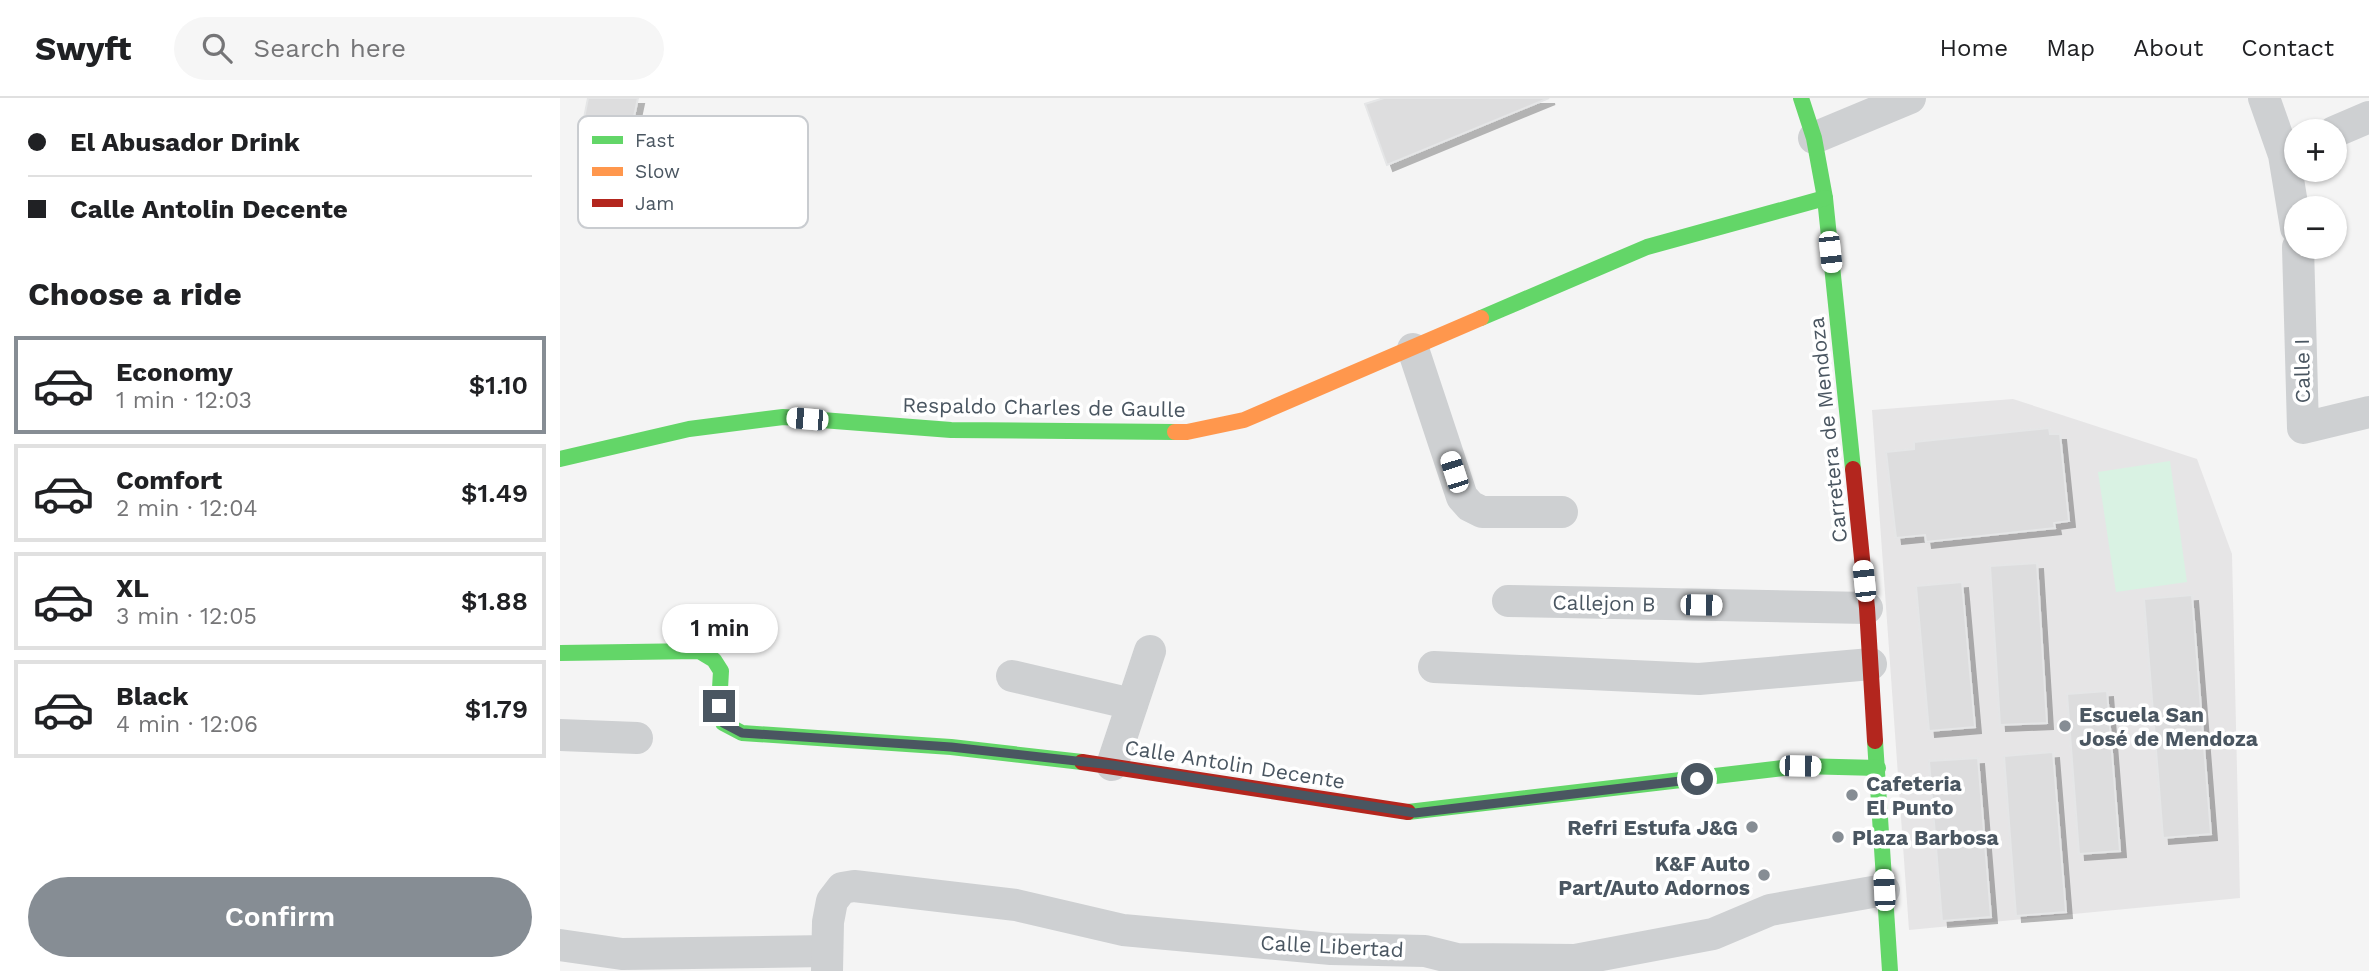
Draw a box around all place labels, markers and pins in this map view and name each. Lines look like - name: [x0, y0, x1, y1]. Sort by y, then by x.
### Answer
- place label: Escuela San José de Mendoza: [2079, 702, 2259, 751]
- marker: Escuela San José de Mendoza: [2057, 718, 2073, 734]
- place label: Cafeteria El Punto: [1866, 771, 1963, 820]
- marker: Cafeteria El Punto: [1844, 787, 1860, 803]
- place label: Refri Estufa J&G: [1567, 815, 1738, 840]
- marker: Refri Estufa J&G: [1744, 819, 1760, 835]
- place label: Plaza Barbosa: [1852, 825, 2000, 850]
- marker: Plaza Barbosa: [1830, 829, 1846, 845]
- place label: K&F Auto Part/Auto Adornos: [1558, 851, 1750, 900]
- marker: K&F Auto Part/Auto Adornos: [1756, 867, 1772, 883]

